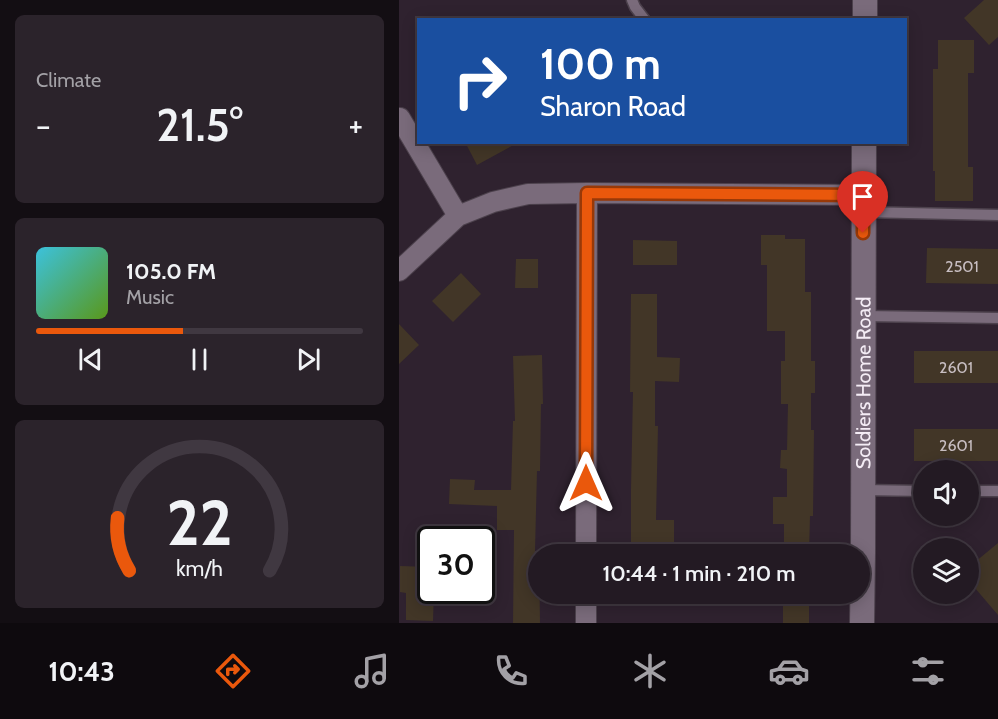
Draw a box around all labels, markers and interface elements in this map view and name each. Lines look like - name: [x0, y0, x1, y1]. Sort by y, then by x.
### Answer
- text: 100 m: [540, 38, 661, 90]
- icon: right: [441, 42, 519, 120]
- text: Climate: [36, 68, 101, 92]
- text: Sharon Road: [540, 90, 686, 123]
- text: 21.5°: [156, 98, 243, 152]
- text: −: [36, 105, 51, 145]
- text: +: [348, 105, 363, 145]
- pin: [837, 171, 888, 233]
- icon: arrive: [846, 180, 879, 213]
- house number: 2501: [945, 257, 979, 276]
- text: 105.0 FM: [126, 258, 216, 285]
- text: Music: [126, 285, 174, 309]
- street label: Soldiers Home Road: [851, 297, 876, 469]
- icon: previous: [74, 343, 107, 376]
- icon: pause: [183, 343, 216, 376]
- icon: next: [292, 343, 325, 376]
- house number: 2601: [939, 358, 973, 377]
- house number: 2601: [939, 436, 973, 455]
- position arrow: [554, 451, 618, 515]
- map controls: [913, 460, 979, 604]
- button: sound: [913, 460, 979, 526]
- text: 22: [166, 485, 233, 561]
- speed limit sign: 30: [417, 526, 495, 604]
- button: layers: [913, 538, 979, 604]
- text: km/h: [176, 556, 223, 582]
- text: 10:44 · 1 min · 210 m: [603, 560, 795, 587]
- icon: directions: [212, 650, 254, 692]
- icon: music: [351, 650, 393, 692]
- icon: phone: [490, 650, 532, 692]
- icon: climate: [629, 650, 671, 692]
- icon: car: [768, 650, 810, 692]
- icon: filters: [907, 650, 949, 692]
- text: 10:43: [49, 655, 115, 688]

